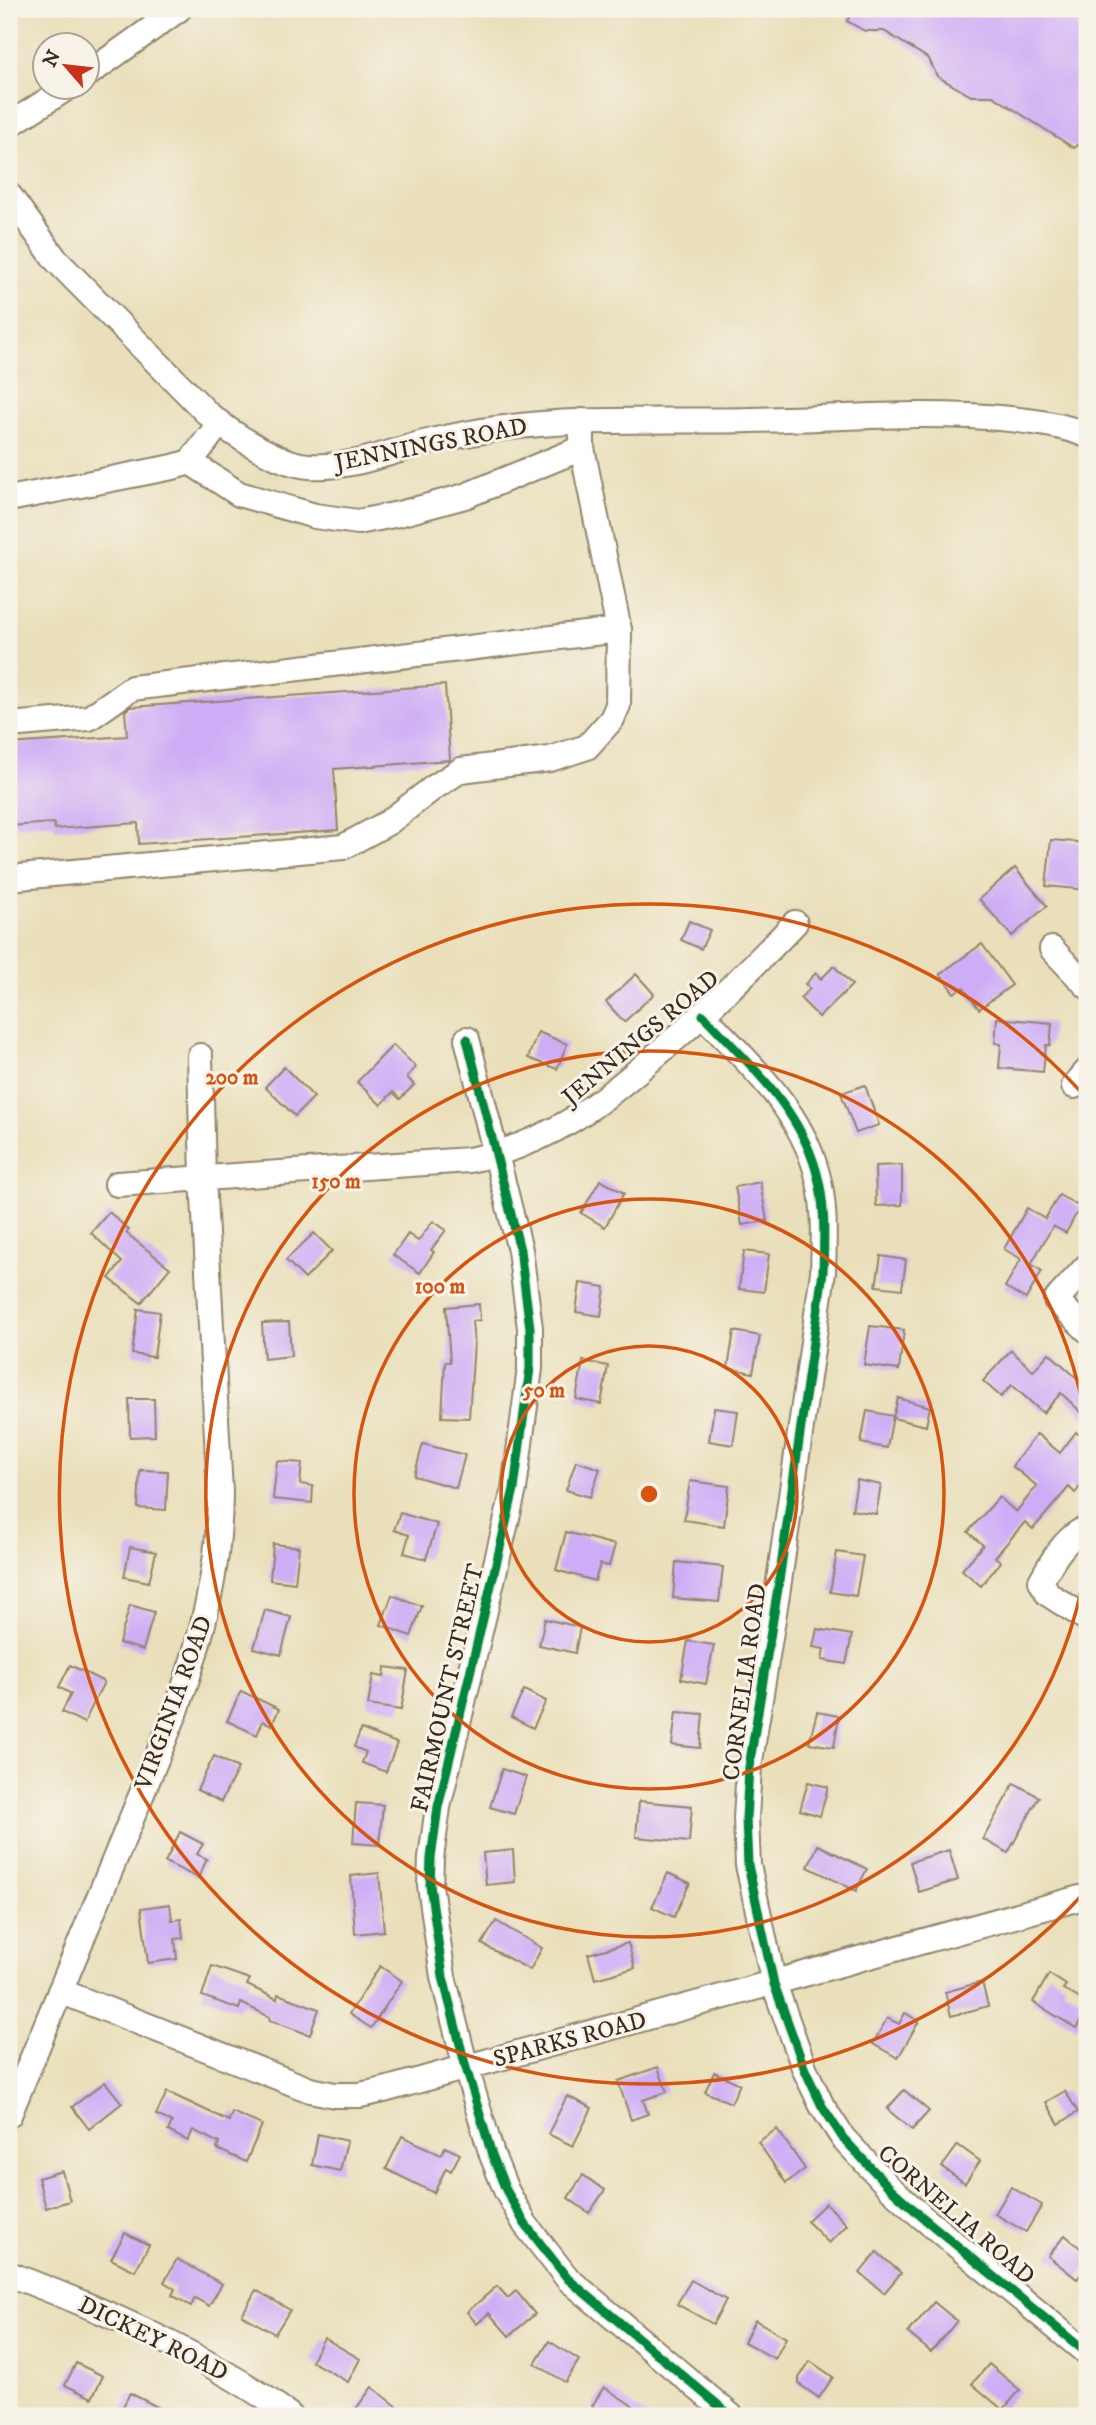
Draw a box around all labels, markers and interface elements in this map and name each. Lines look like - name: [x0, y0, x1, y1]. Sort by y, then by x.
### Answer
- north arrow: [32, 32, 102, 102]
- text: N: [38, 46, 66, 71]
- street label: JENNINGS ROAD: [330, 412, 530, 479]
- street label: JENNINGS ROAD: [555, 964, 726, 1114]
- text: 200 m: [205, 1065, 259, 1091]
- text: 150 m: [311, 1169, 361, 1195]
- text: 100 m: [415, 1274, 465, 1300]
- text: 50 m: [522, 1378, 565, 1404]
- centre of rings: [637, 1482, 661, 1506]
- street label: FAIRMOUNT STREET: [405, 1561, 491, 1815]
- street label: CORNELIA ROAD: [716, 1582, 774, 1782]
- street label: VIRGINIA ROAD: [128, 1612, 219, 1795]
- street label: SPARKS ROAD: [490, 2005, 650, 2075]
- street label: CORNELIA ROAD: [871, 2138, 1041, 2292]
- street label: DICKEY ROAD: [73, 2290, 233, 2388]

